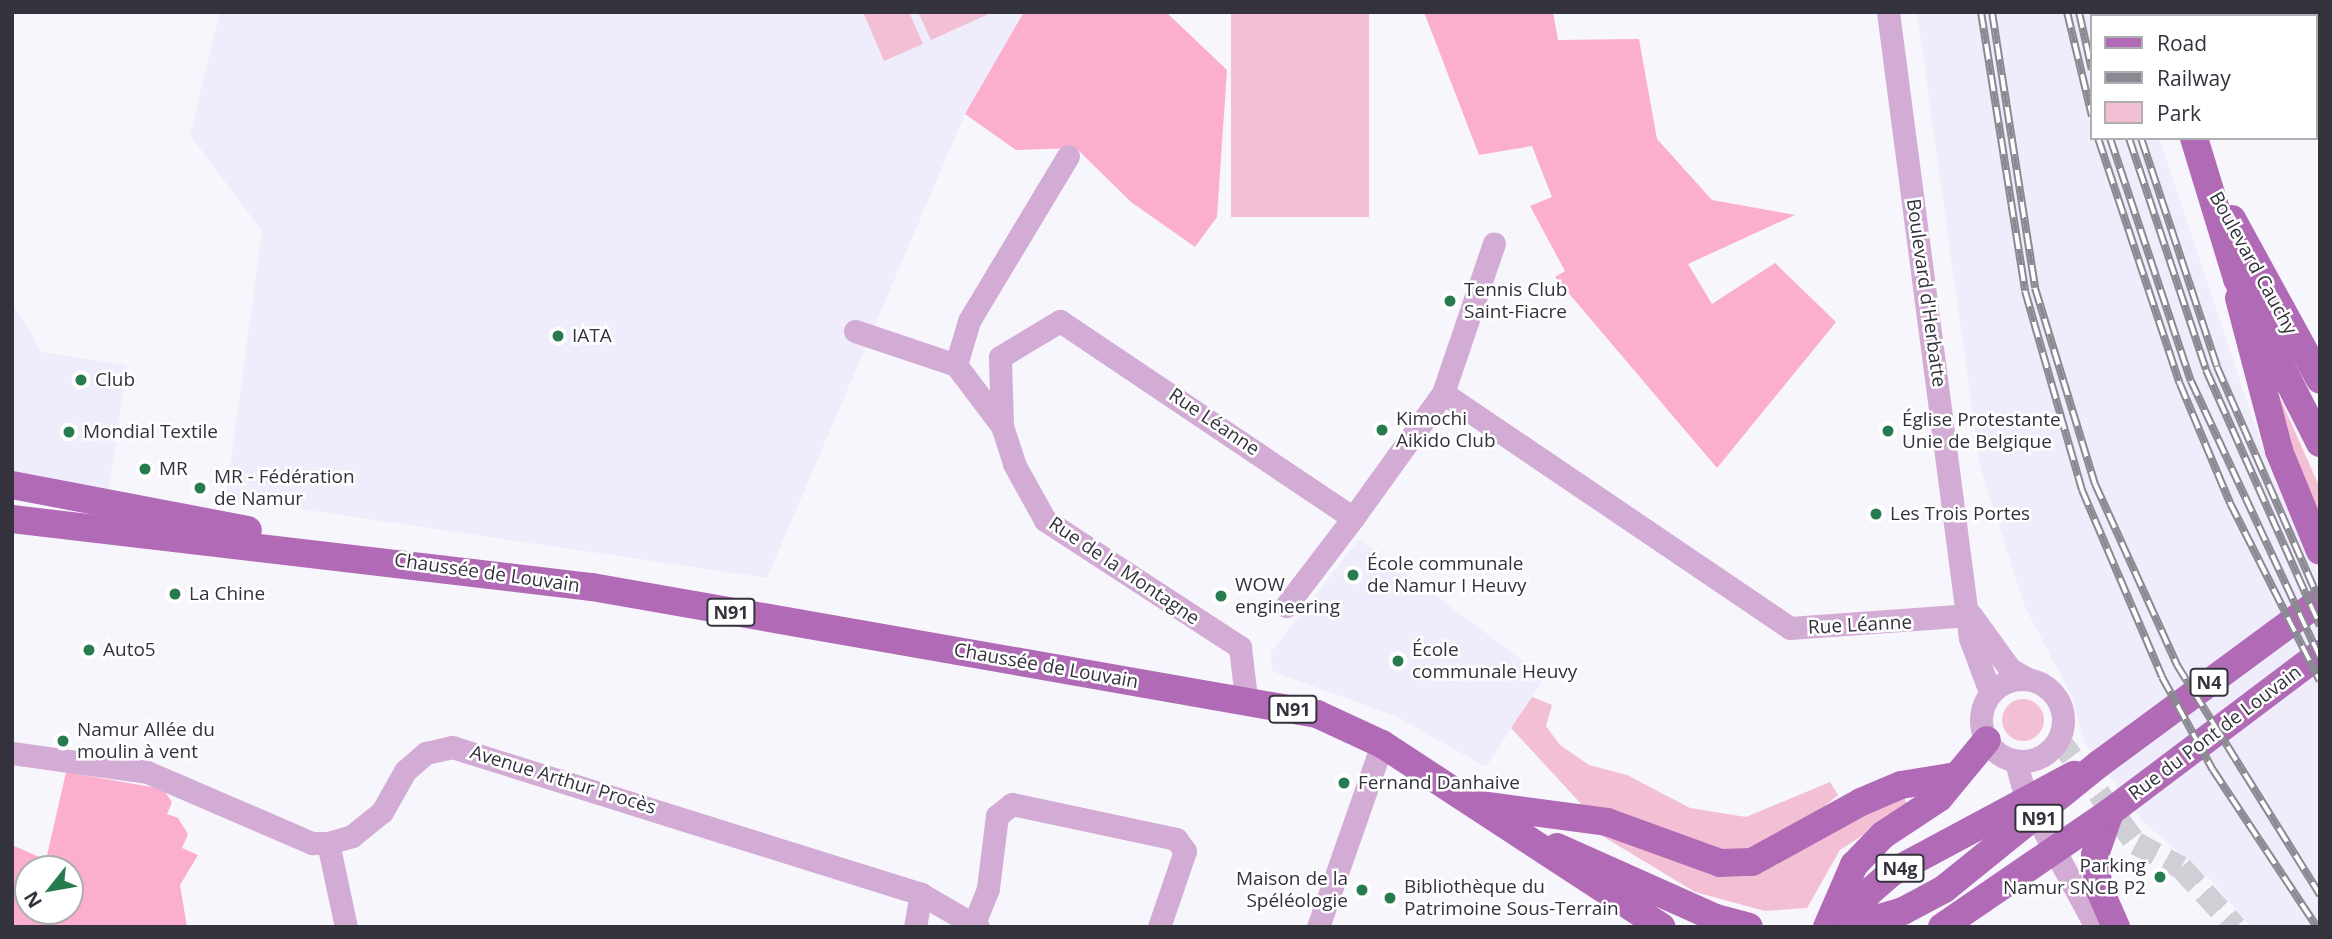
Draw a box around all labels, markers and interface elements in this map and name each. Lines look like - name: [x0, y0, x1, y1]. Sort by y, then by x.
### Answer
- legend: [2090, 14, 2318, 140]
- text: Road: [2157, 29, 2207, 57]
- text: Railway: [2157, 64, 2231, 92]
- text: Park: [2157, 99, 2201, 127]
- street label: Boulevard Cauchy: [2204, 188, 2302, 338]
- street label: Boulevard d'Herbatte: [1902, 197, 1950, 389]
- place label: Tennis Club Saint-Fiacre: [1464, 279, 1567, 323]
- marker: Tennis Club Saint-Fiacre: [1442, 293, 1458, 309]
- place label: IATA: [572, 325, 612, 347]
- marker: IATA: [550, 328, 566, 344]
- place label: Club: [95, 369, 135, 391]
- marker: Club: [73, 372, 89, 388]
- street label: Rue Léanne: [1164, 383, 1264, 461]
- place label: Kimochi Aikido Club: [1396, 408, 1496, 452]
- place label: Église Protestante Unie de Belgique: [1902, 409, 2061, 453]
- place label: Mondial Textile: [83, 421, 218, 443]
- marker: Kimochi Aikido Club: [1374, 422, 1390, 438]
- marker: Église Protestante Unie de Belgique: [1880, 423, 1896, 439]
- marker: Mondial Textile: [61, 424, 77, 440]
- place label: MR: [159, 458, 188, 480]
- marker: MR: [137, 461, 153, 477]
- place label: MR - Fédération de Namur: [214, 466, 355, 510]
- marker: MR - Fédération de Namur: [192, 480, 208, 496]
- place label: Les Trois Portes: [1890, 503, 2030, 525]
- marker: Les Trois Portes: [1868, 506, 1884, 522]
- street label: Rue de la Montagne: [1044, 512, 1204, 630]
- street label: Chaussée de Louvain: [393, 549, 581, 597]
- place label: École communale de Namur I Heuvy: [1367, 553, 1527, 597]
- marker: École communale de Namur I Heuvy: [1345, 567, 1361, 583]
- place label: WOW engineering: [1235, 574, 1340, 618]
- place label: La Chine: [189, 583, 265, 605]
- marker: La Chine: [167, 586, 183, 602]
- marker: WOW engineering: [1213, 588, 1229, 604]
- road number: N91: [705, 598, 757, 626]
- street label: Rue Léanne: [1807, 611, 1913, 639]
- place label: Auto5: [103, 639, 156, 661]
- street label: Chaussée de Louvain: [952, 639, 1140, 693]
- place label: École communale Heuvy: [1412, 639, 1577, 683]
- marker: Auto5: [81, 642, 97, 658]
- marker: École communale Heuvy: [1390, 653, 1406, 669]
- street label: Rue du Pont de Louvain: [2124, 661, 2306, 805]
- road number: N4: [2188, 668, 2230, 696]
- road number: N91: [1267, 694, 1319, 724]
- place label: Namur Allée du moulin à vent: [77, 719, 215, 763]
- marker: Namur Allée du moulin à vent: [55, 733, 71, 749]
- street label: Avenue Arthur Procès: [467, 741, 659, 819]
- place label: Fernand Danhaive: [1358, 772, 1520, 794]
- marker: Fernand Danhaive: [1336, 775, 1352, 791]
- road number: N91: [2013, 804, 2065, 832]
- road number: N4g: [1874, 854, 1926, 882]
- north arrow: [14, 855, 84, 925]
- place label: Parking Namur SNCB P2: [2003, 855, 2146, 899]
- place label: Maison de la Spéléologie: [1236, 868, 1348, 912]
- marker: Parking Namur SNCB P2: [2152, 869, 2168, 885]
- place label: Bibliothèque du Patrimoine Sous-Terrain: [1404, 876, 1619, 920]
- marker: Maison de la Spéléologie: [1354, 882, 1370, 898]
- text: N: [18, 886, 48, 913]
- marker: Bibliothèque du Patrimoine Sous-Terrain: [1382, 890, 1398, 906]

